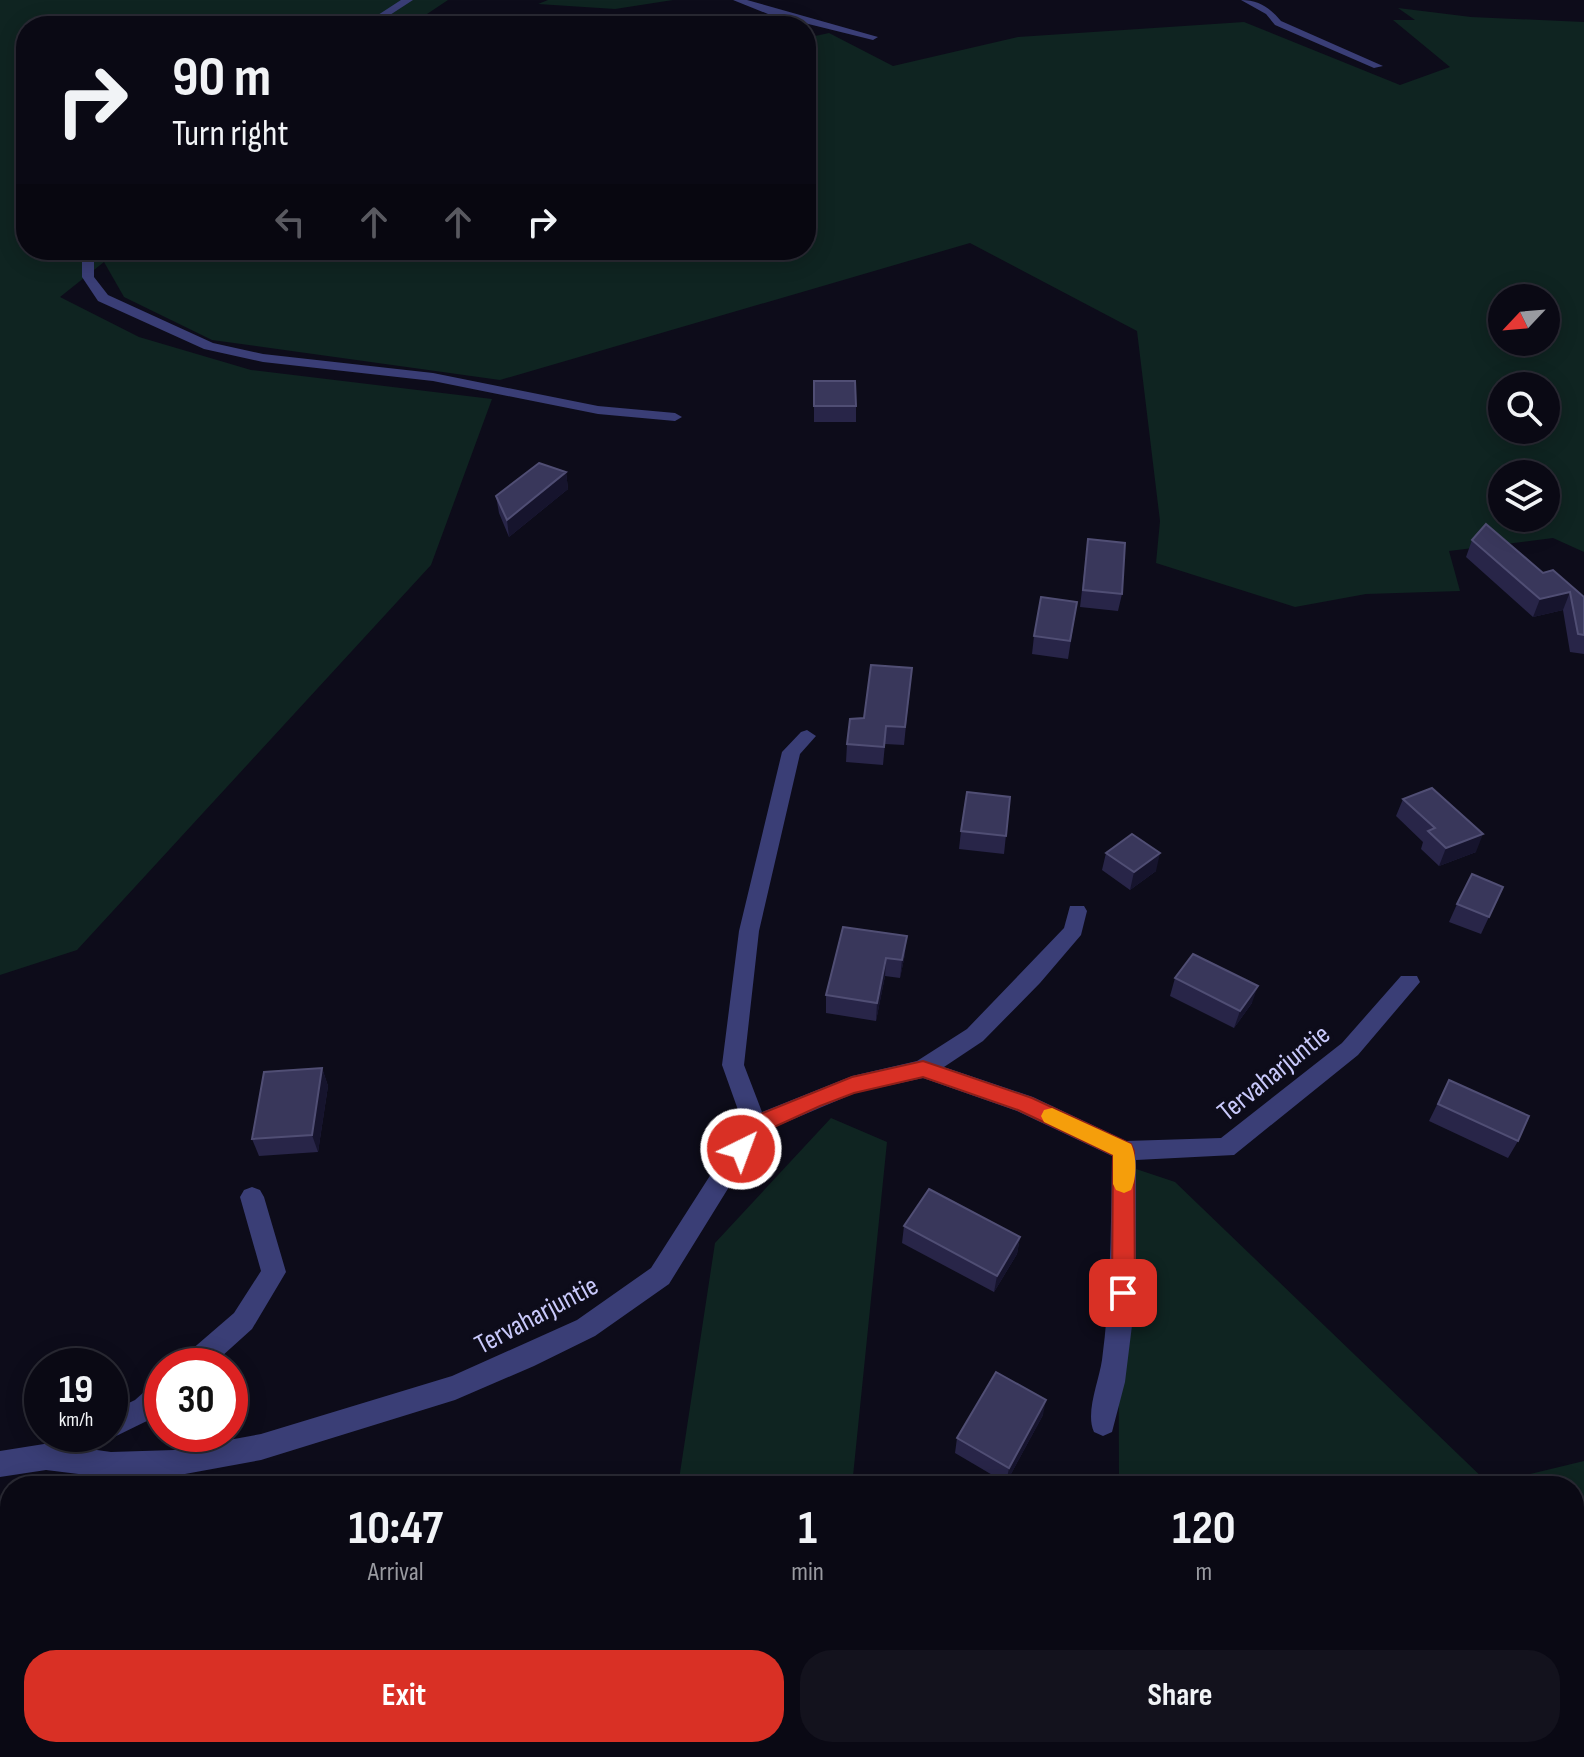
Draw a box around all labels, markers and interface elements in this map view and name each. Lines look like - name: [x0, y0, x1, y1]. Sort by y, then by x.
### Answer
- text: 90 m: [172, 45, 271, 112]
- icon: right: [40, 48, 144, 152]
- text: Turn right: [172, 113, 289, 156]
- icon: left: [268, 200, 312, 244]
- icon: ahead: [352, 200, 396, 244]
- icon: ahead: [436, 200, 480, 244]
- icon: right: [520, 200, 564, 244]
- north arrow: [1488, 284, 1560, 356]
- map controls: [1488, 284, 1560, 532]
- button: search: [1488, 372, 1560, 444]
- button: layers: [1488, 460, 1560, 532]
- street label: Tervaharjuntie: [1211, 1018, 1337, 1128]
- position arrow: [699, 1107, 783, 1191]
- pin: [1089, 1259, 1157, 1327]
- street label: Tervaharjuntie: [469, 1269, 604, 1362]
- icon: arrive: [1101, 1271, 1145, 1315]
- speed limit sign: 30: [144, 1348, 248, 1452]
- text: 19: [59, 1366, 93, 1414]
- text: km/h: [59, 1408, 93, 1432]
- text: 10:47: [348, 1500, 443, 1557]
- text: 1: [798, 1500, 817, 1557]
- text: 120: [1172, 1500, 1236, 1557]
- text: Arrival: [368, 1557, 424, 1588]
- text: min: [791, 1557, 824, 1588]
- text: m: [1196, 1557, 1212, 1588]
- button: Exit: [24, 1650, 784, 1742]
- button: Share: [800, 1650, 1560, 1742]

